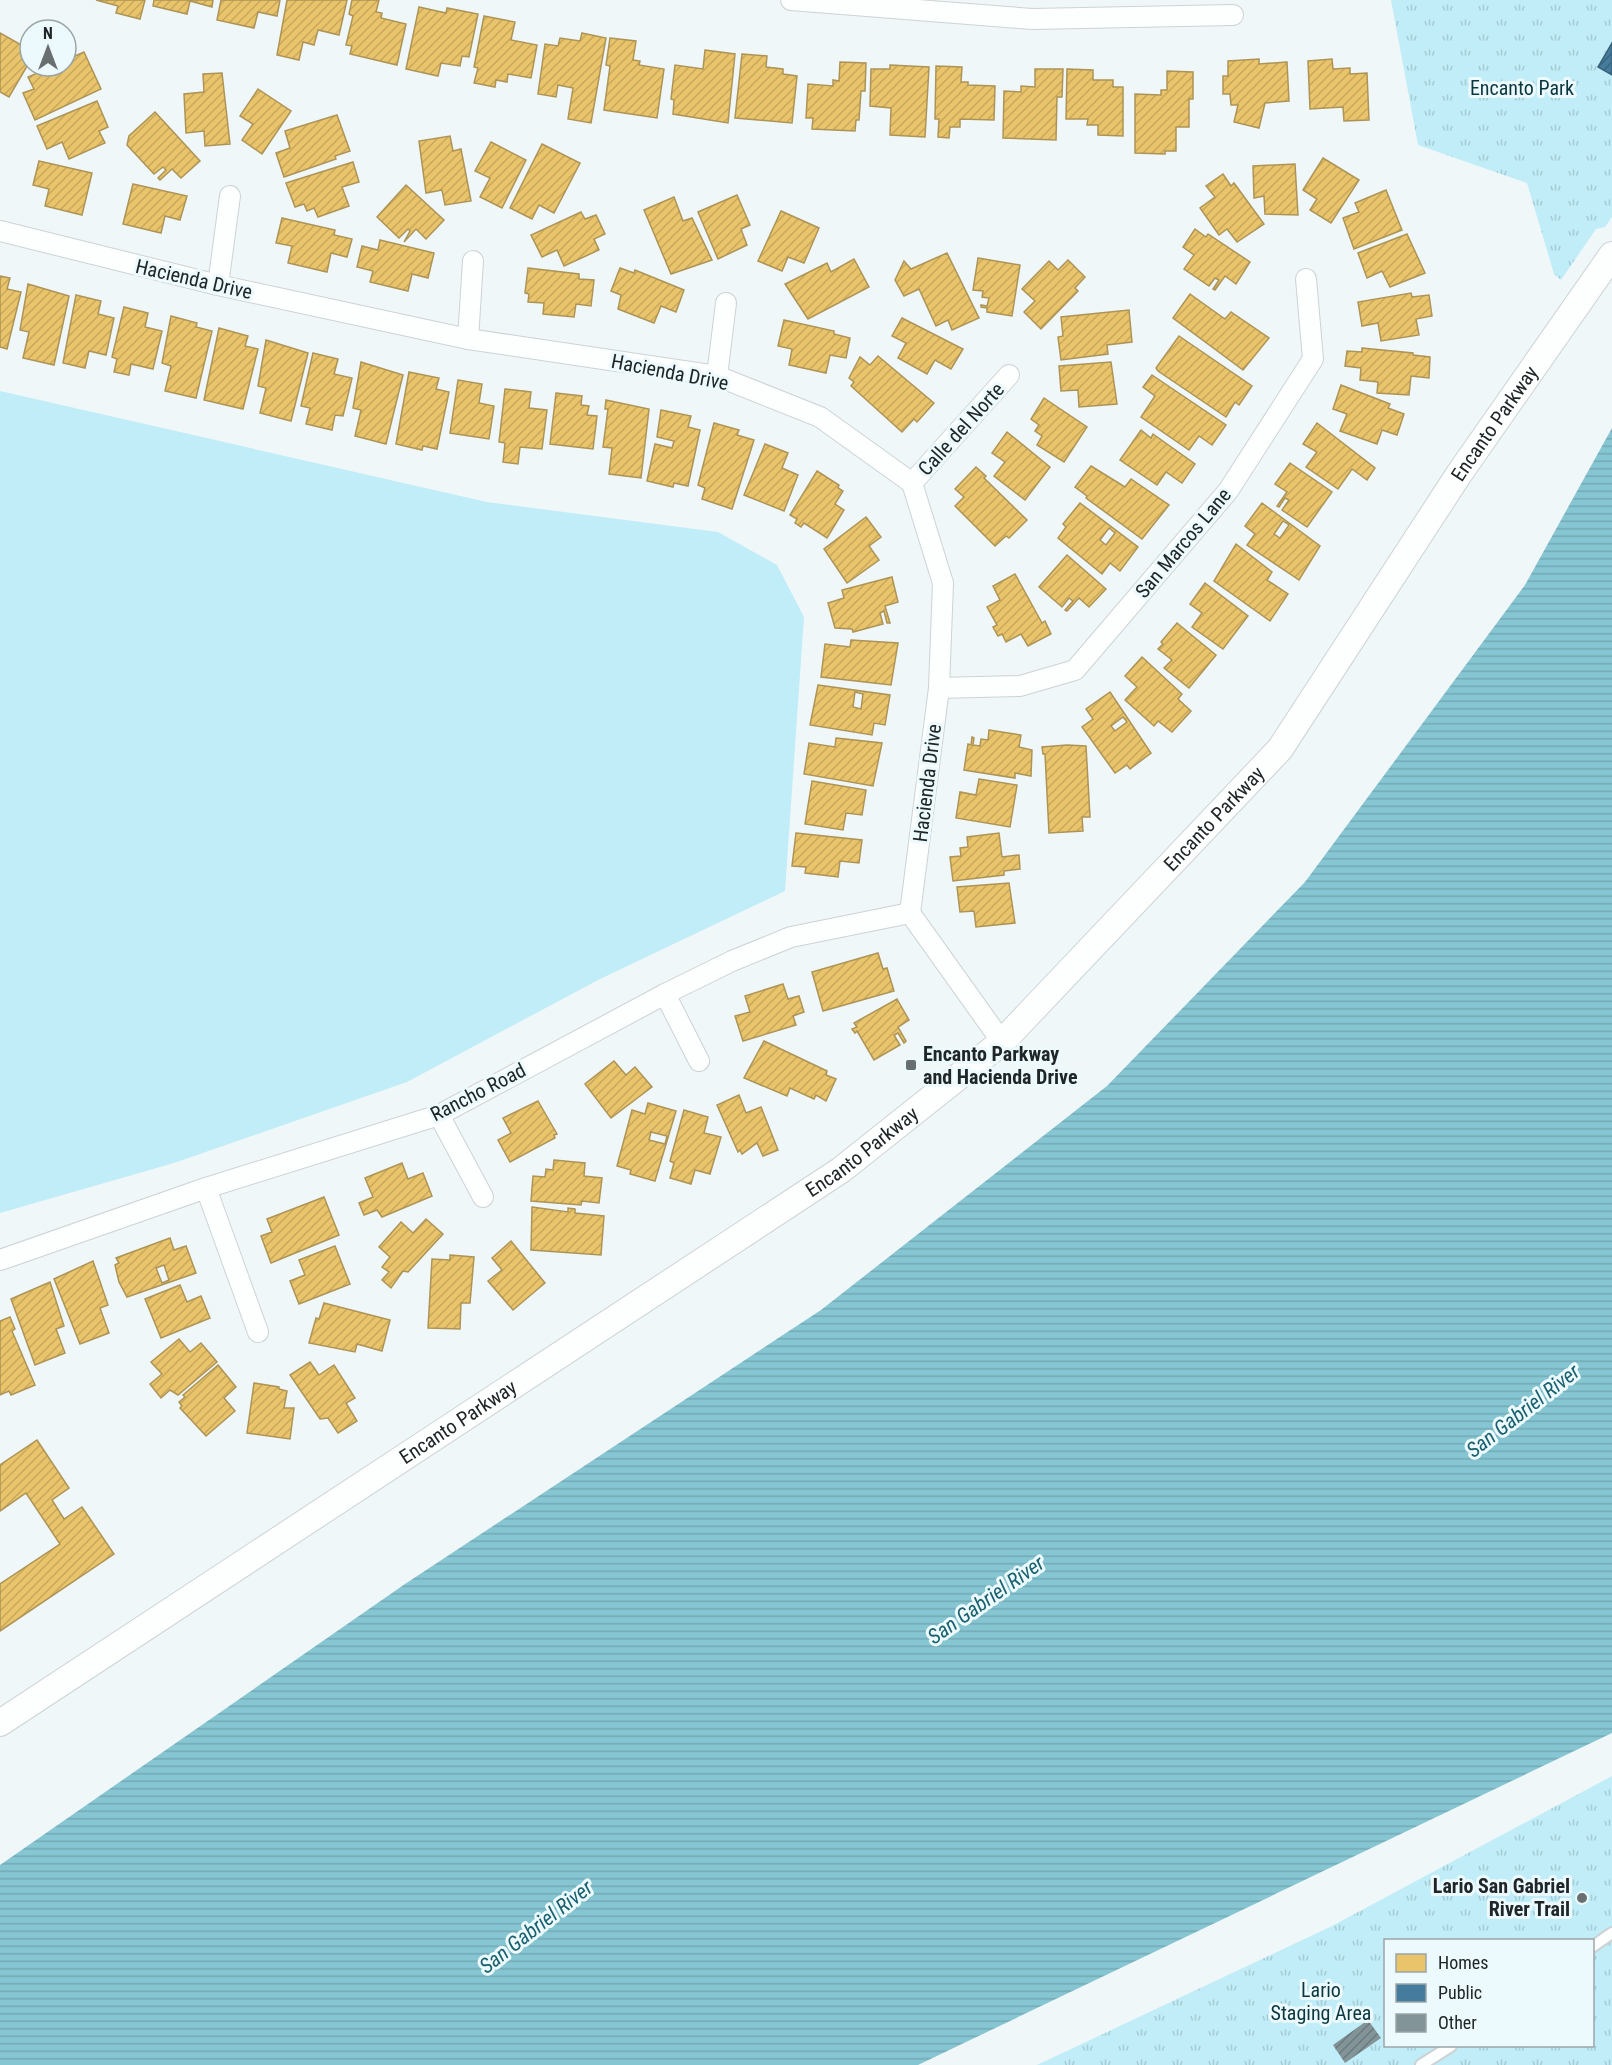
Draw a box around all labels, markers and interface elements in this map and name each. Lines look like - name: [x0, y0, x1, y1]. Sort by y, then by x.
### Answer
- north arrow: [18, 18, 78, 78]
- text: N: [43, 24, 53, 43]
- park label: Encanto Park: [1470, 76, 1574, 100]
- street label: Hacienda Drive: [133, 254, 255, 304]
- street label: Hacienda Drive: [609, 349, 731, 395]
- street label: Encanto Parkway: [1446, 361, 1543, 485]
- street label: Calle del Norte: [913, 378, 1009, 480]
- street label: San Marcos Lane: [1130, 483, 1236, 603]
- street label: Hacienda Drive: [908, 723, 946, 843]
- street label: Encanto Parkway: [1159, 761, 1269, 876]
- place label: Encanto Parkway and Hacienda Drive: [923, 1042, 1077, 1089]
- street label: Rancho Road: [426, 1058, 530, 1126]
- marker: Encanto Parkway and Hacienda Drive: [904, 1058, 918, 1072]
- street label: Encanto Parkway: [801, 1101, 923, 1202]
- water label: San Gabriel River: [1462, 1359, 1585, 1462]
- street label: Encanto Parkway: [395, 1375, 521, 1469]
- water label: San Gabriel River: [923, 1551, 1049, 1649]
- place label: Lario San Gabriel River Trail: [1433, 1874, 1570, 1921]
- water label: San Gabriel River: [475, 1875, 598, 1978]
- marker: Lario San Gabriel River Trail: [1575, 1891, 1589, 1905]
- legend: [1384, 1939, 1594, 2047]
- text: Homes: [1438, 1952, 1488, 1973]
- park label: Lario Staging Area: [1271, 1978, 1371, 2025]
- text: Public: [1438, 1982, 1482, 2003]
- text: Other: [1438, 2012, 1477, 2033]

